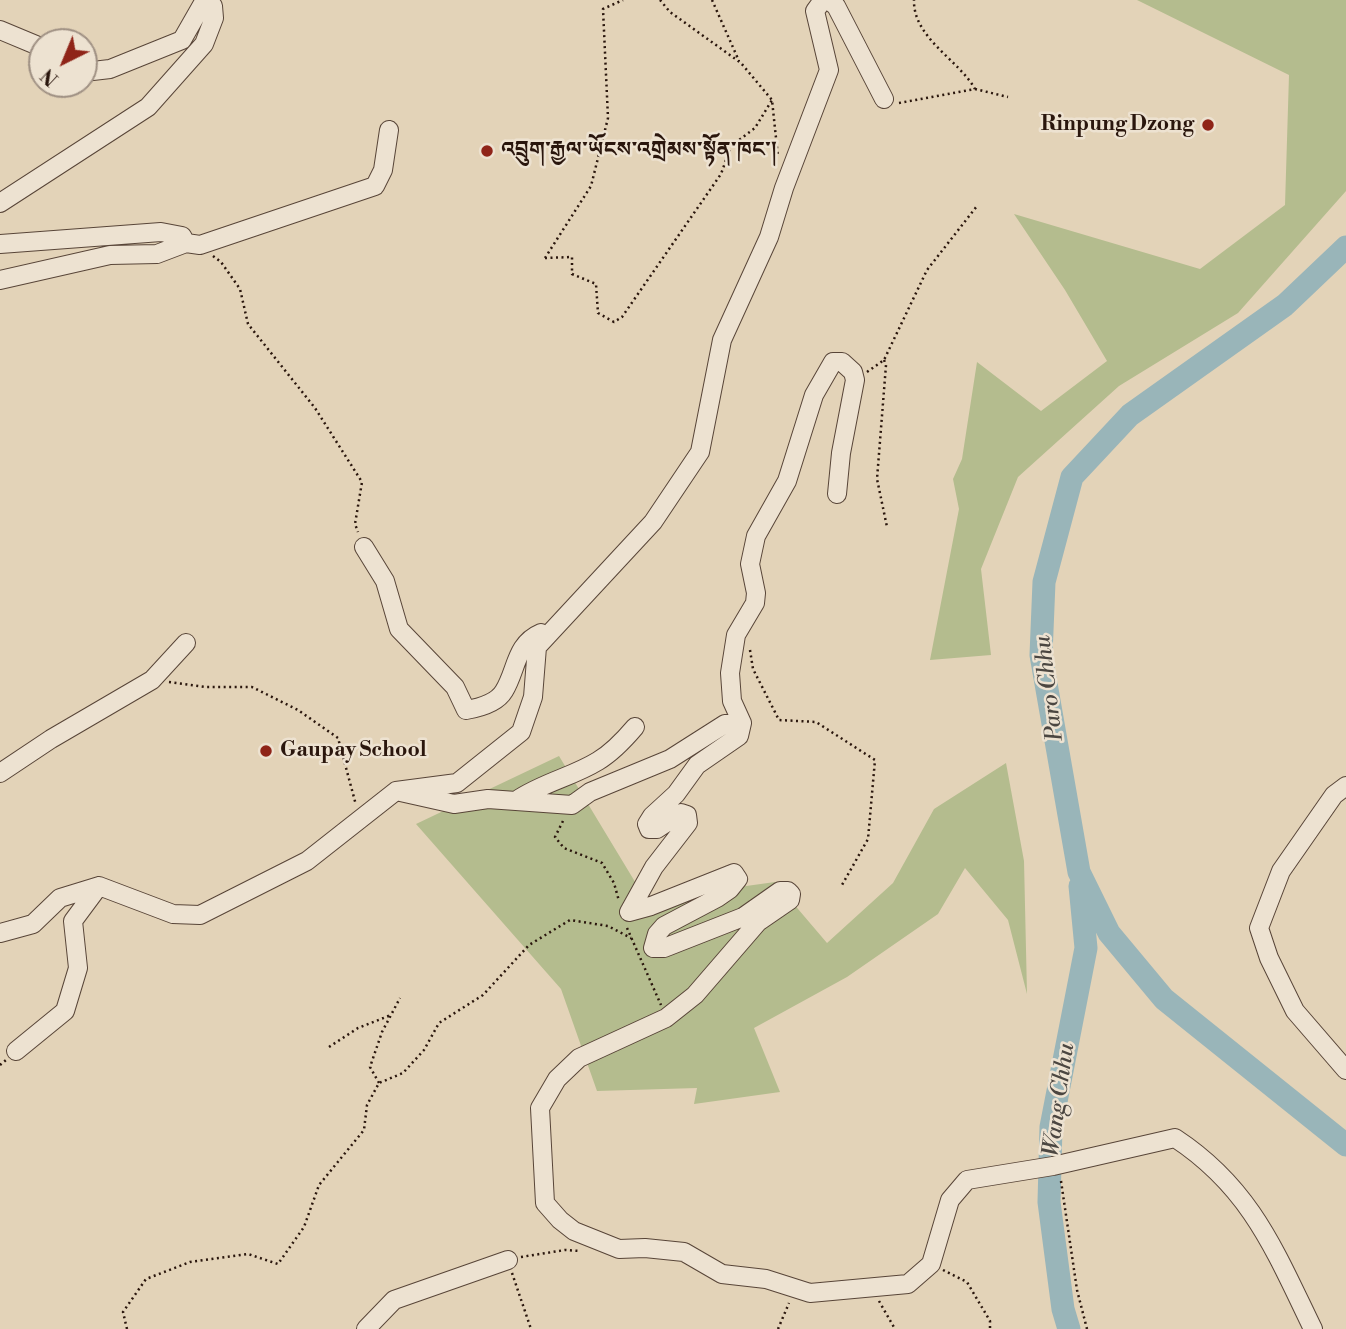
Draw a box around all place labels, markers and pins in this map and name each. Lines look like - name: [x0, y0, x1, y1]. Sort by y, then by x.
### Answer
- place label: Rinpung Dzong: [1041, 112, 1194, 138]
- marker: Rinpung Dzong: [1200, 117, 1216, 133]
- place label: འབྲུག་རྒྱལ་ཡོངས་འགྲེམས་སྟོན་ཁང་།: [501, 138, 777, 164]
- marker: འབྲུག་རྒྱལ་ཡོངས་འགྲེམས་སྟོན་ཁང་།: [479, 143, 495, 159]
- place label: Gaupay School: [280, 738, 427, 764]
- marker: Gaupay School: [258, 743, 274, 759]

